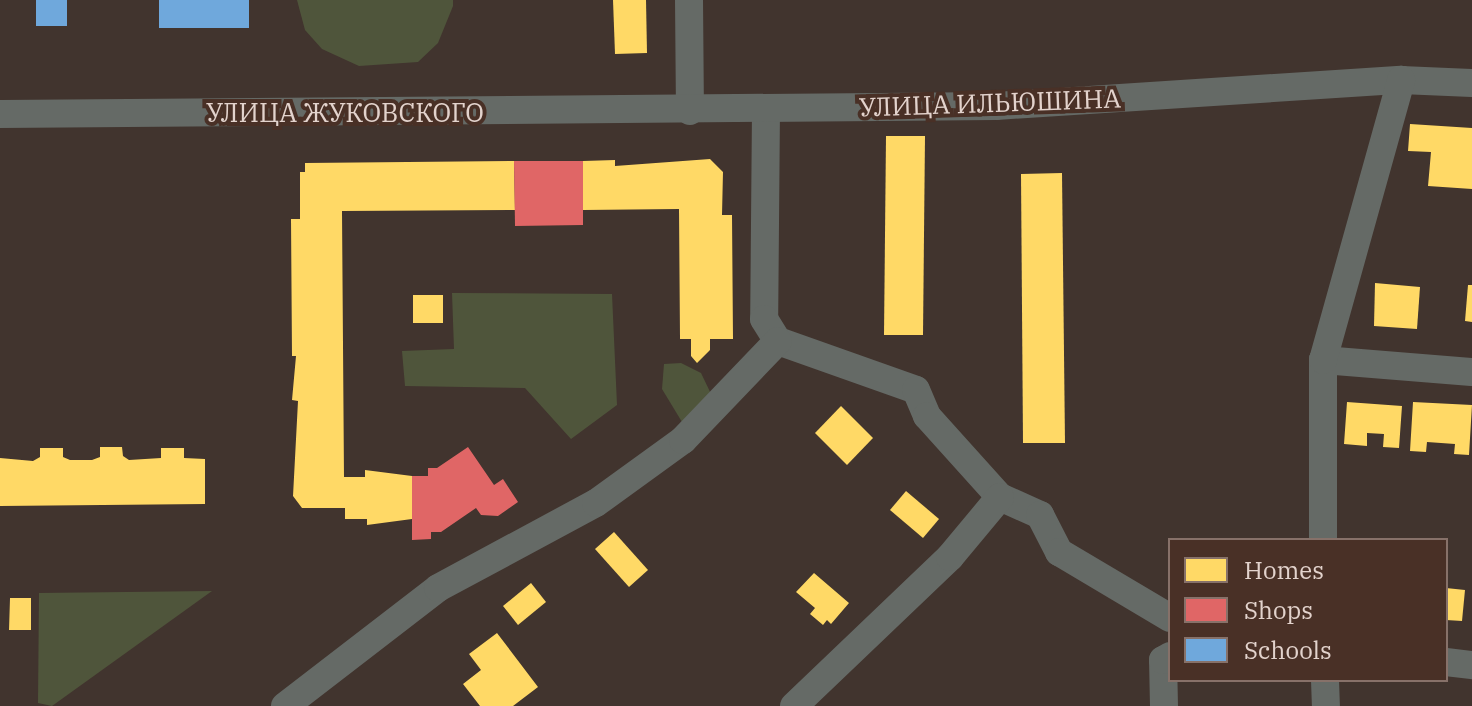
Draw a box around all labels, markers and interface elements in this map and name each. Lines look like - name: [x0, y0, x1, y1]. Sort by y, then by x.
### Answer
- street label: УЛИЦА ИЛЬЮШИНА: [858, 83, 1122, 123]
- street label: УЛИЦА ЖУКОВСКОГО: [206, 97, 484, 129]
- legend: [1168, 538, 1448, 682]
- text: Homes: [1244, 554, 1324, 586]
- text: Shops: [1244, 594, 1313, 626]
- text: Schools: [1244, 634, 1332, 666]

